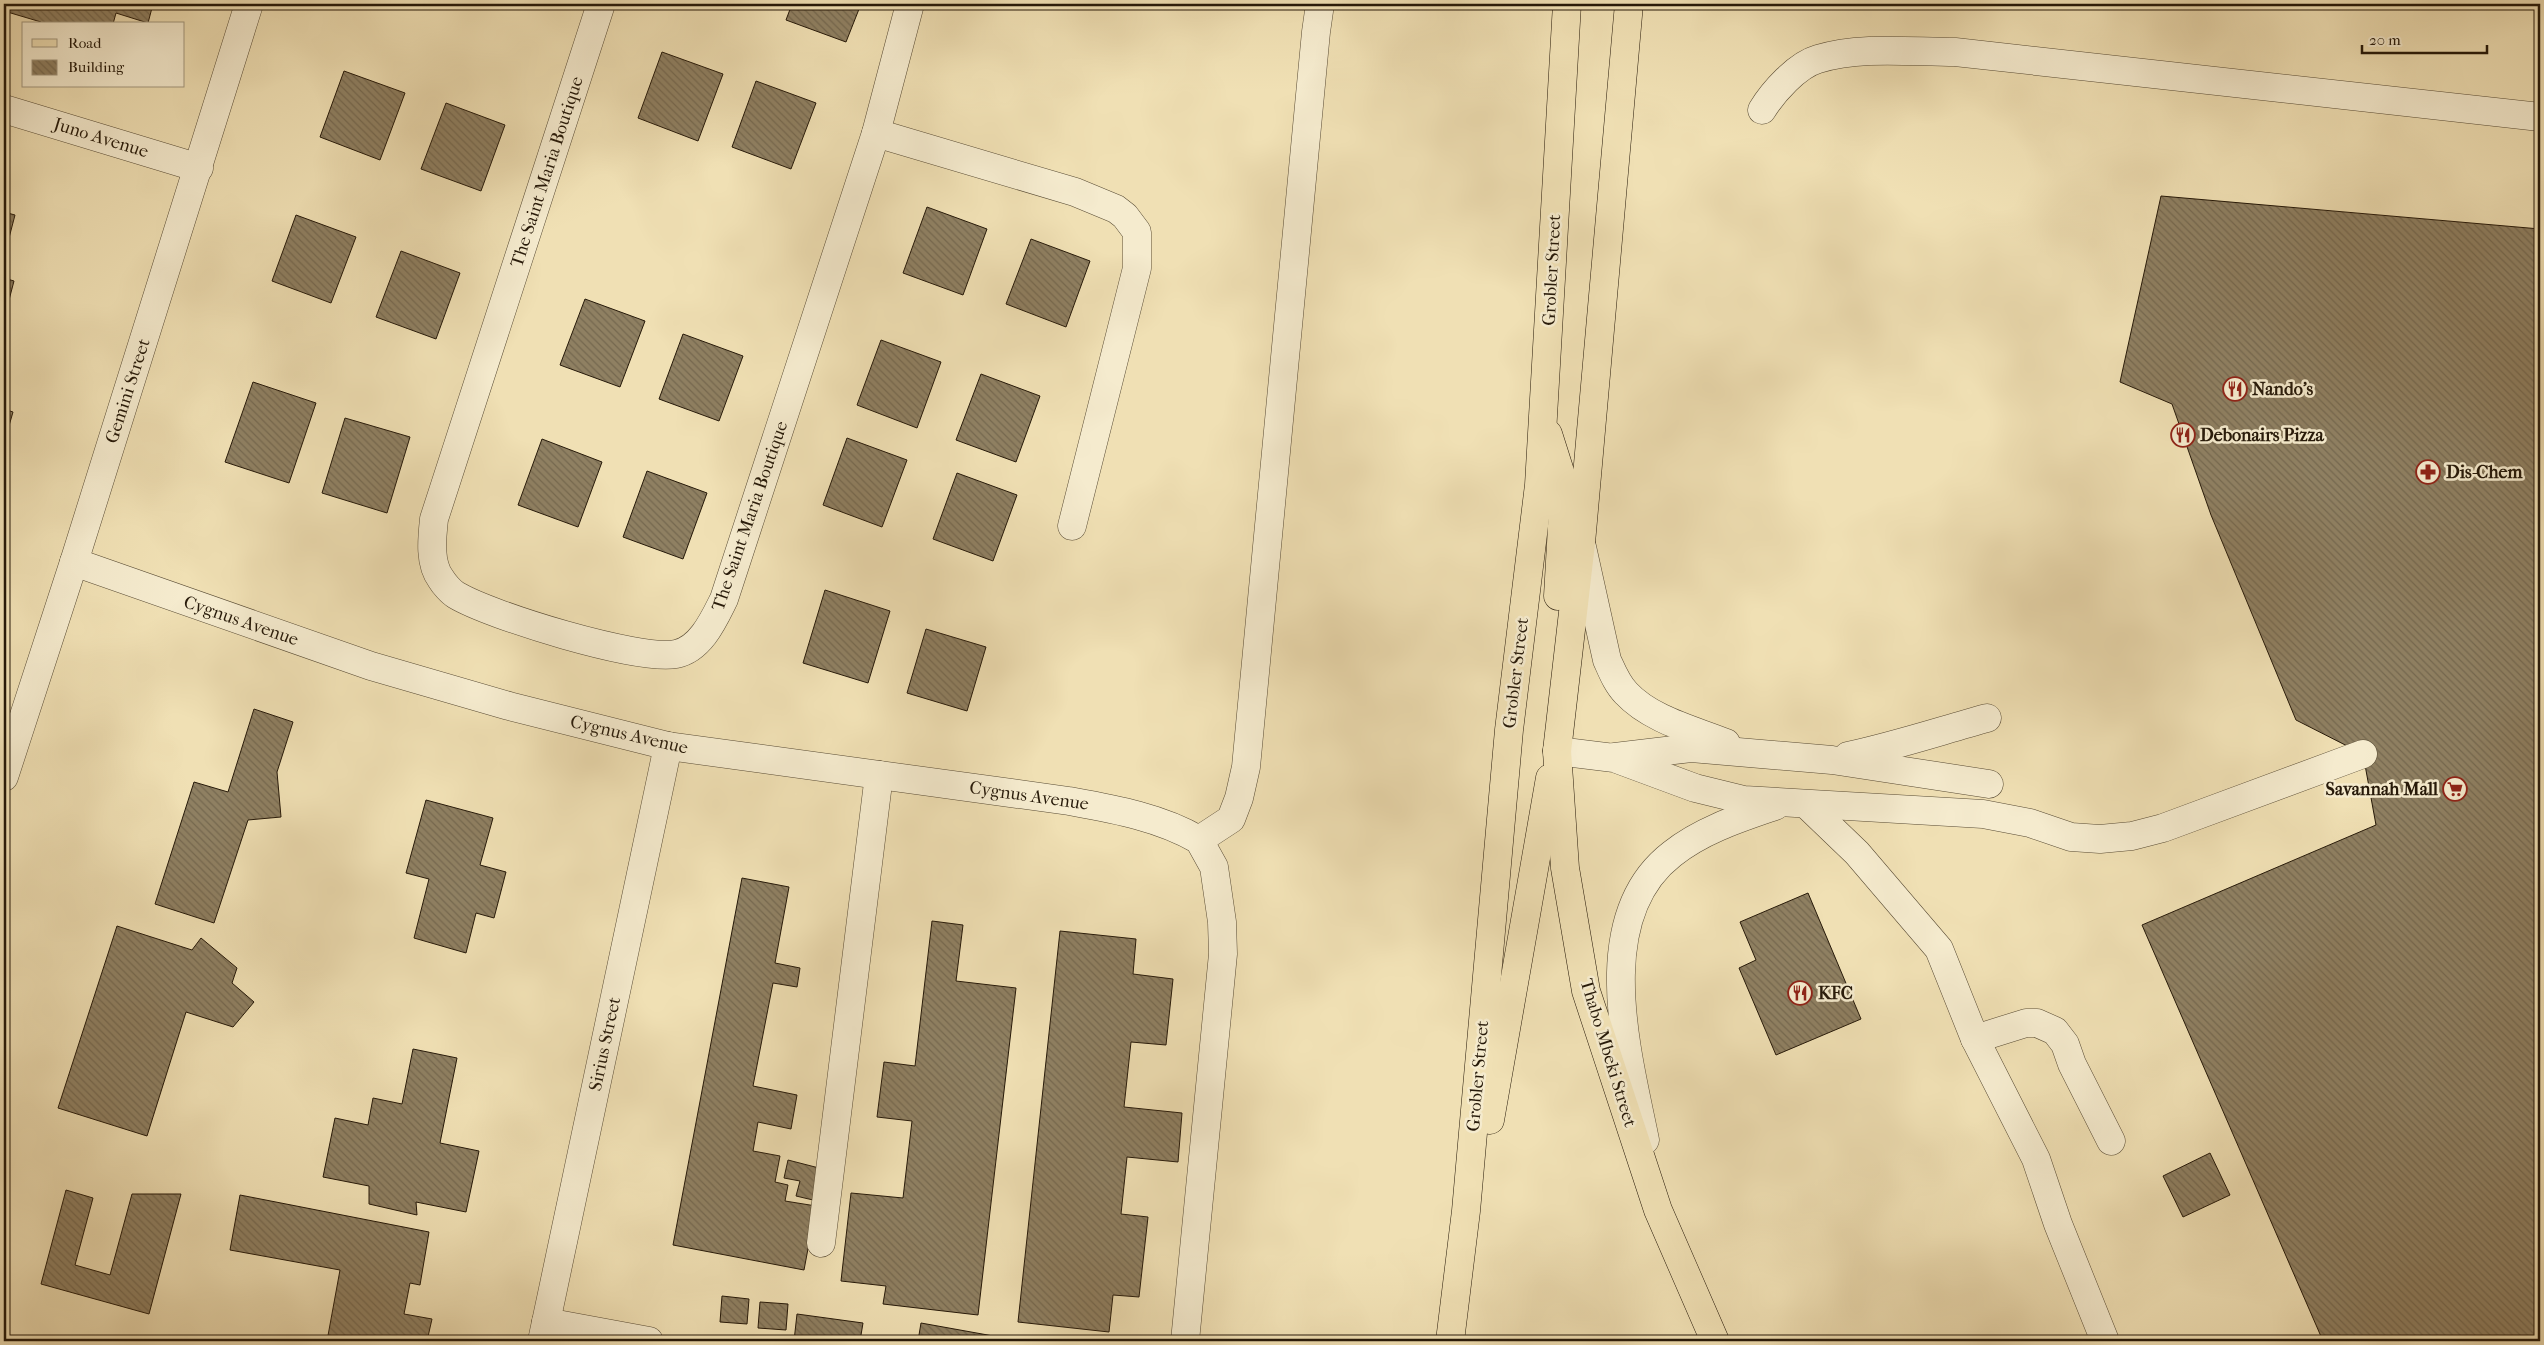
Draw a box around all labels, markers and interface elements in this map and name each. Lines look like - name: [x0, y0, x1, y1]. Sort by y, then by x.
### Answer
- legend: [22, 22, 185, 88]
- scale bar: [2362, 22, 2486, 54]
- text: 20 m: [2369, 31, 2401, 49]
- text: Road: [68, 34, 102, 52]
- text: Building: [68, 58, 125, 76]
- street label: The Saint Maria Boutique: [506, 74, 588, 270]
- street label: Juno Avenue: [49, 113, 151, 162]
- street label: Grobler Street: [1539, 213, 1565, 326]
- street label: Gemini Street: [101, 335, 155, 446]
- restaurant icon: Nando's: [2222, 376, 2248, 402]
- place label: Nando's: [2252, 379, 2314, 400]
- street label: The Saint Maria Boutique: [708, 418, 792, 614]
- restaurant icon: Debonairs Pizza: [2170, 422, 2196, 448]
- place label: Debonairs Pizza: [2200, 425, 2324, 446]
- pharmacy icon: Dis-Chem: [2415, 459, 2441, 485]
- place label: Dis-Chem: [2446, 462, 2523, 483]
- street label: Cygnus Avenue: [181, 592, 301, 651]
- street label: Grobler Street: [1499, 616, 1533, 730]
- street label: Cygnus Avenue: [568, 711, 690, 759]
- supermarket icon: Savannah Mall: [2442, 776, 2468, 802]
- street label: Cygnus Avenue: [968, 777, 1090, 815]
- place label: Savannah Mall: [2326, 779, 2439, 800]
- street label: Thabo Mbeki Street: [1575, 976, 1641, 1130]
- restaurant icon: KFC: [1787, 980, 1813, 1006]
- place label: KFC: [1818, 983, 1853, 1004]
- street label: Sirius Street: [585, 995, 625, 1093]
- street label: Grobler Street: [1463, 1019, 1493, 1132]

